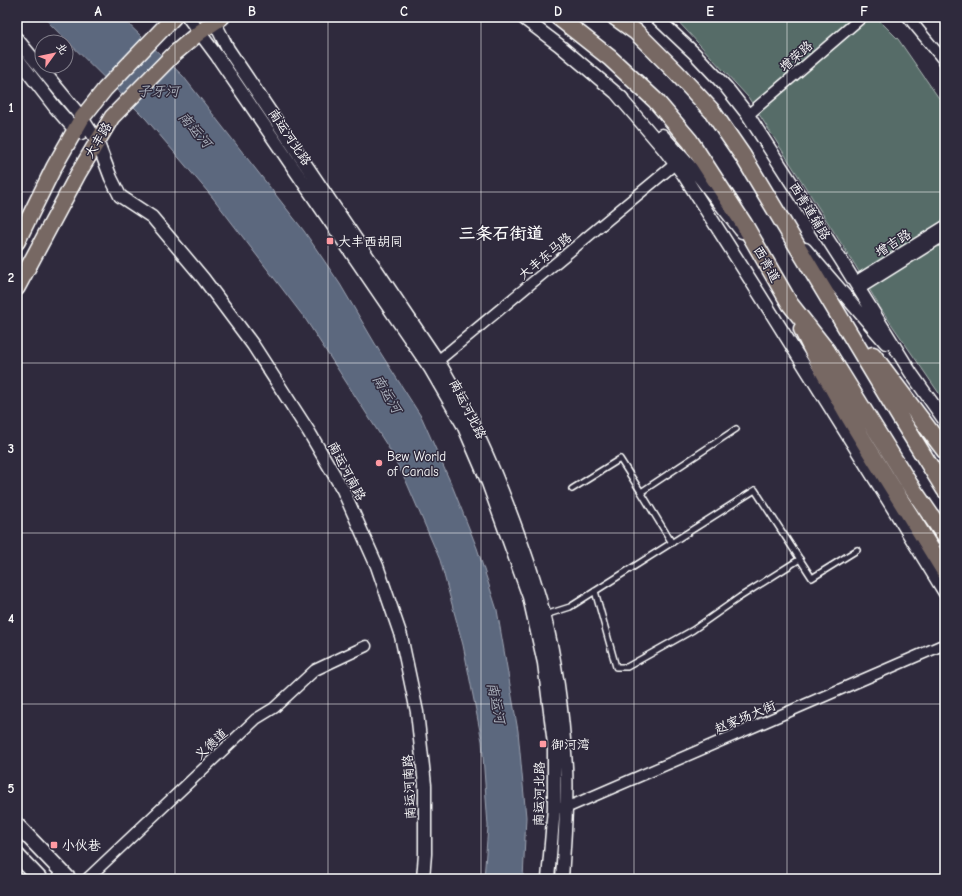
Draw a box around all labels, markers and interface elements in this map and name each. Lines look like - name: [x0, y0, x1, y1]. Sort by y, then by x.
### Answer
- text: A: [94, 4, 102, 19]
- text: B: [248, 4, 256, 19]
- text: C: [400, 4, 408, 19]
- text: D: [554, 4, 562, 19]
- text: E: [706, 4, 714, 19]
- text: F: [860, 4, 868, 19]
- north arrow: [34, 34, 74, 74]
- street label: 增荣路: [776, 38, 816, 74]
- text: 北: [54, 41, 70, 57]
- water label: 子牙河: [137, 83, 181, 100]
- text: 1: [8, 100, 14, 115]
- street label: 南运河北路: [266, 106, 314, 168]
- water label: 南运河: [175, 109, 217, 153]
- street label: 大丰路: [82, 119, 114, 161]
- street label: 西青道辅路: [786, 179, 834, 243]
- district label: 三条石街道: [459, 224, 544, 243]
- street label: 增吉路: [872, 226, 914, 260]
- street label: 大丰东马路: [515, 229, 575, 283]
- place label: 大丰西胡同: [338, 234, 403, 249]
- marker: 大丰西胡同: [325, 236, 335, 246]
- street label: 西青道: [751, 243, 783, 285]
- text: 2: [8, 270, 14, 285]
- water label: 南运河: [369, 372, 406, 418]
- street label: 南运河北路: [447, 377, 489, 441]
- street label: 南运河南路: [325, 439, 369, 503]
- text: 3: [8, 441, 14, 456]
- place label: Bew World of Canals: [387, 449, 446, 479]
- marker: Bew World of Canals: [374, 458, 384, 468]
- text: 4: [8, 611, 14, 626]
- water label: 南运河: [483, 681, 509, 727]
- street label: 赵家场大街: [712, 697, 778, 737]
- street label: 义德道: [192, 725, 230, 763]
- place label: 御河湾: [551, 737, 590, 752]
- marker: 御河湾: [538, 739, 548, 749]
- street label: 南运河南路: [400, 754, 418, 820]
- street label: 南运河北路: [531, 761, 547, 827]
- text: 5: [8, 781, 15, 796]
- place label: 小伙巷: [62, 838, 101, 853]
- marker: 小伙巷: [49, 840, 59, 850]

